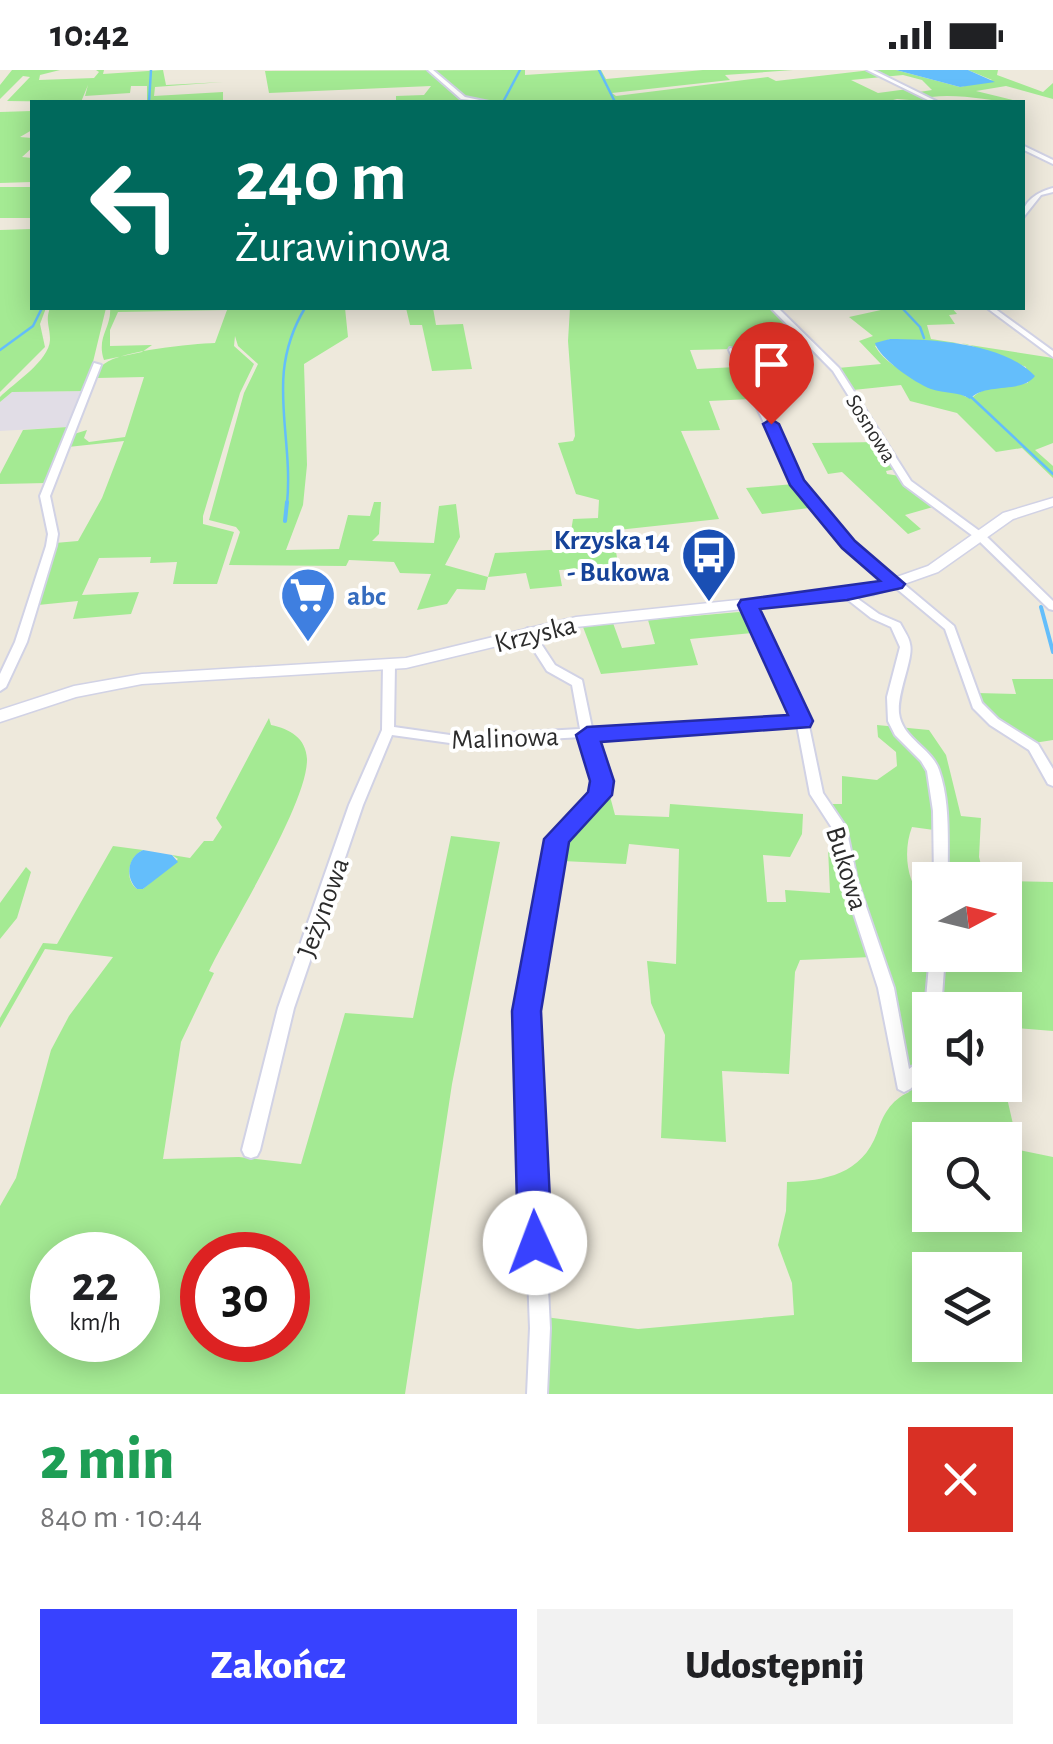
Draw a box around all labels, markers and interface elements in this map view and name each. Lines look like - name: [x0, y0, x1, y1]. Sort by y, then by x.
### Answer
- text: 10:42: [50, 16, 129, 54]
- icon: left: [70, 140, 200, 270]
- text: 240 m: [235, 143, 407, 213]
- text: Żurawinowa: [235, 225, 451, 270]
- pin: [729, 322, 814, 425]
- icon: arrive: [744, 337, 799, 392]
- street label: Sosnowa: [842, 391, 900, 466]
- bus stop icon: Krzyska 14 - Bukowa: [679, 525, 739, 604]
- place label: Krzyska 14 - Bukowa: [554, 527, 670, 587]
- supermarket icon: abc: [278, 565, 338, 644]
- place label: abc: [347, 583, 386, 611]
- street label: Krzyska: [492, 611, 579, 659]
- street label: Malinowa: [451, 723, 559, 755]
- street label: Bukowa: [820, 823, 872, 914]
- street label: Jeżynowa: [293, 854, 355, 961]
- north arrow: [912, 862, 1022, 972]
- map controls: [912, 862, 1022, 1362]
- button: sound: [912, 992, 1022, 1102]
- button: search: [912, 1122, 1022, 1232]
- position arrow: [483, 1191, 587, 1295]
- speed limit sign: 30: [180, 1232, 310, 1362]
- button: layers: [912, 1252, 1022, 1362]
- text: 22: [71, 1260, 119, 1310]
- text: km/h: [69, 1310, 121, 1335]
- button: close: [908, 1427, 1013, 1532]
- text: 2 min: [40, 1430, 174, 1490]
- text: 840 m · 10:44: [40, 1501, 202, 1533]
- button: Zakończ: [40, 1609, 517, 1724]
- button: Udostępnij: [537, 1609, 1013, 1724]

